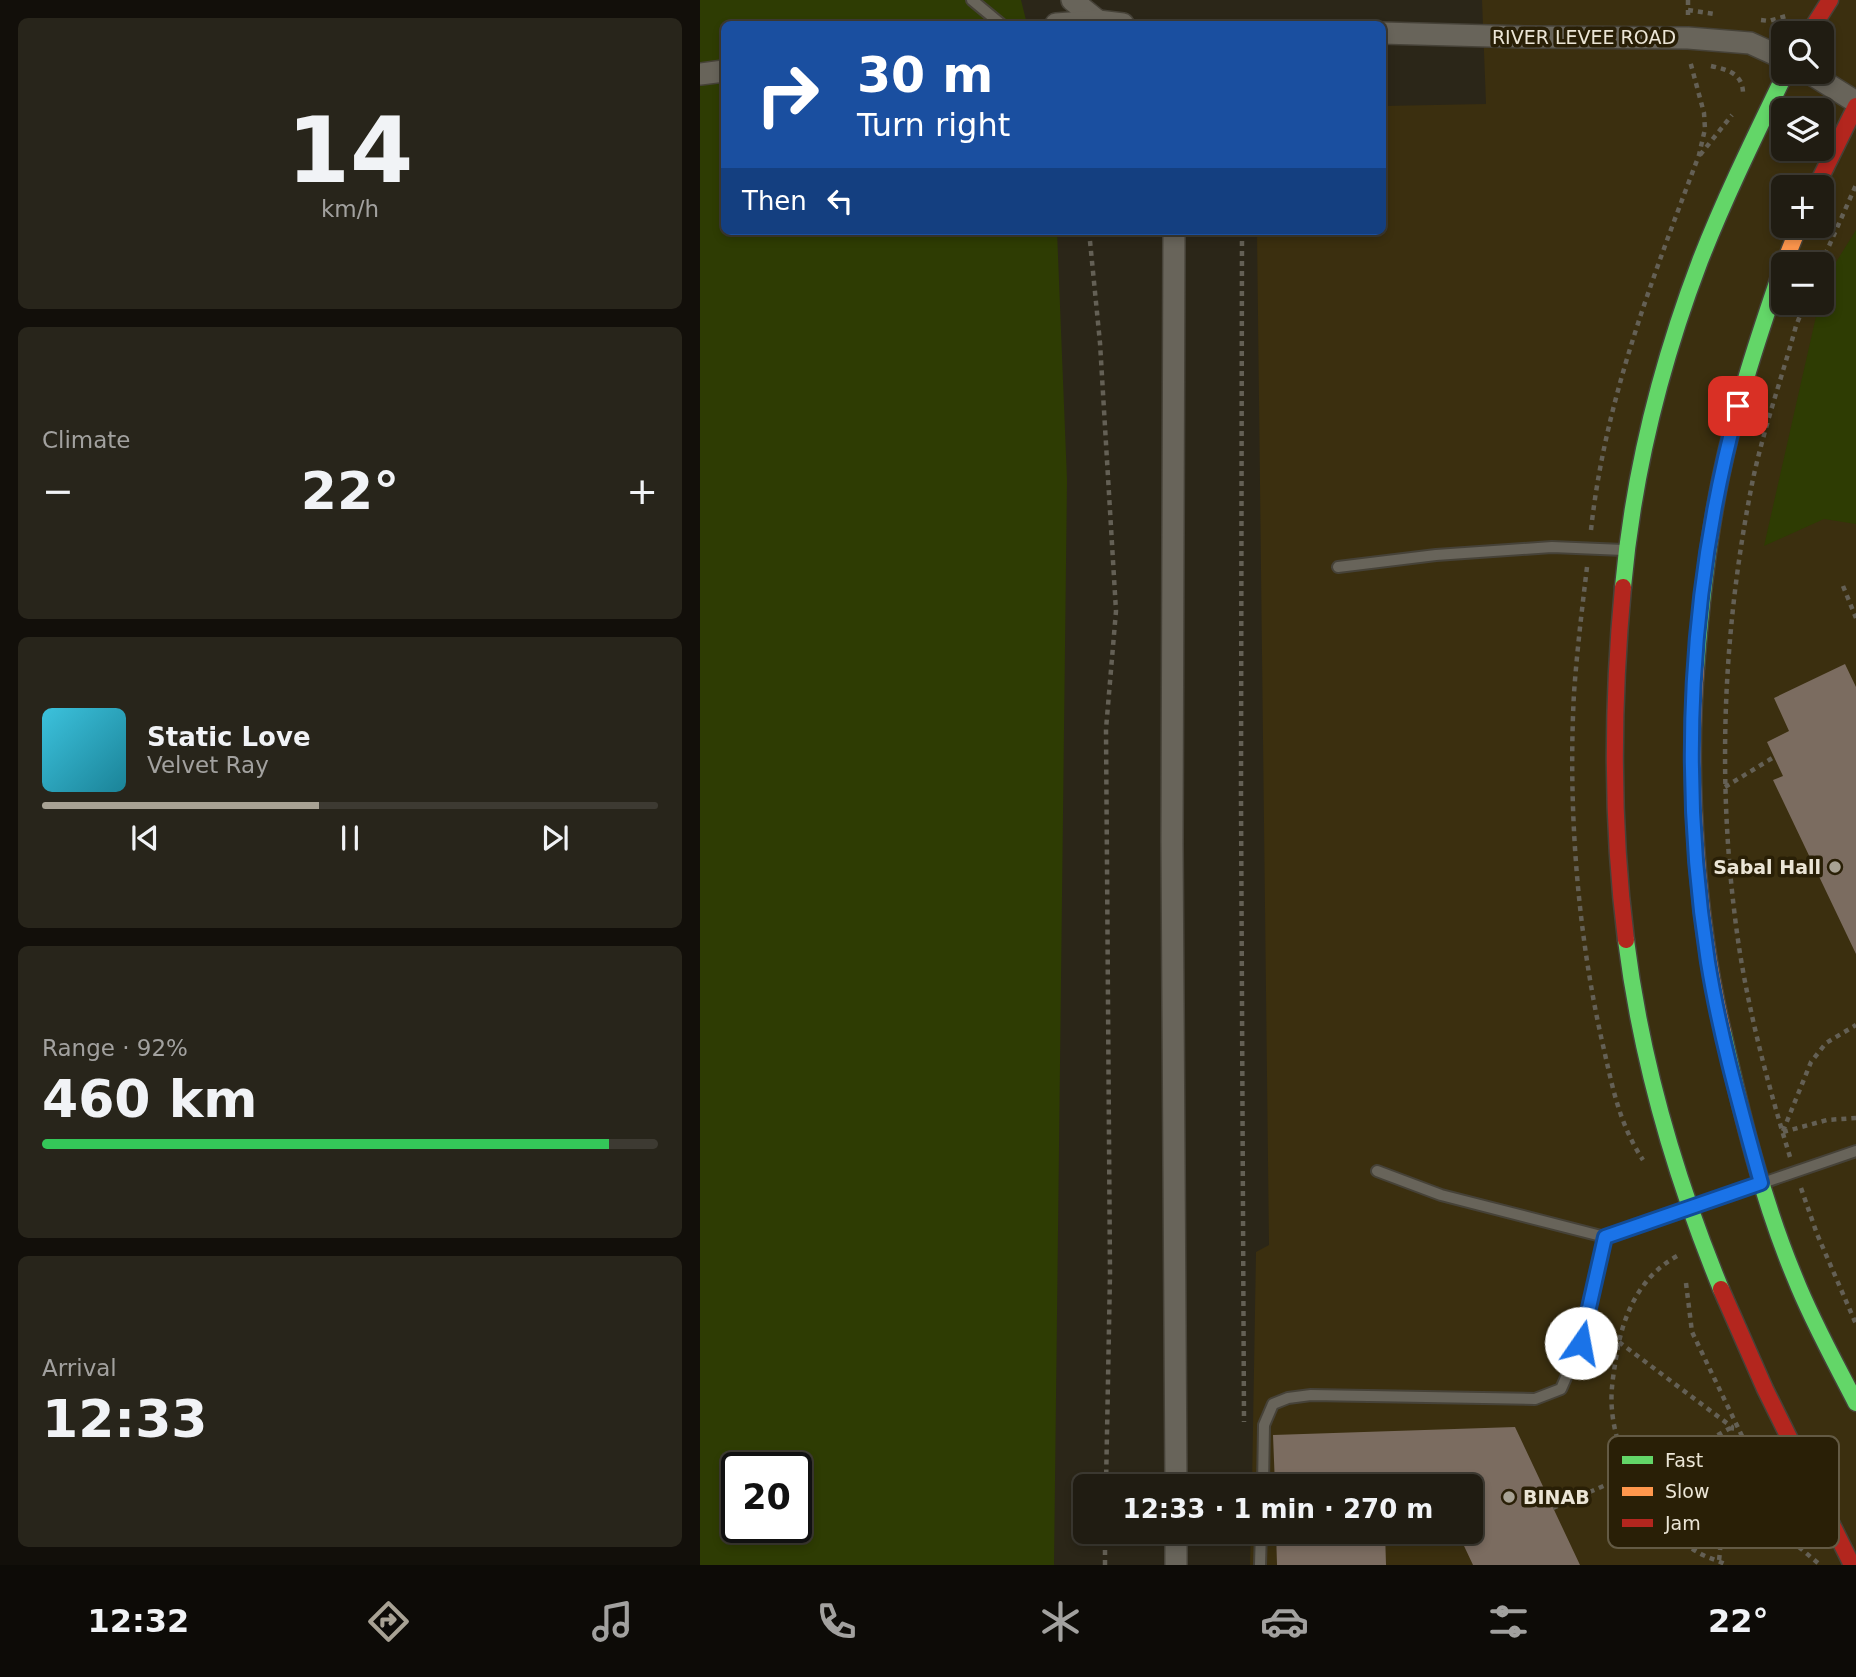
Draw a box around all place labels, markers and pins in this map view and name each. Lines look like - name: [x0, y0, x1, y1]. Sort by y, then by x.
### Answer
- pin: [1708, 376, 1768, 436]
- place label: Sabal Hall: [1713, 856, 1821, 878]
- marker: Sabal Hall: [1827, 859, 1843, 875]
- place label: BINAB: [1523, 1486, 1590, 1508]
- marker: BINAB: [1501, 1489, 1517, 1505]

